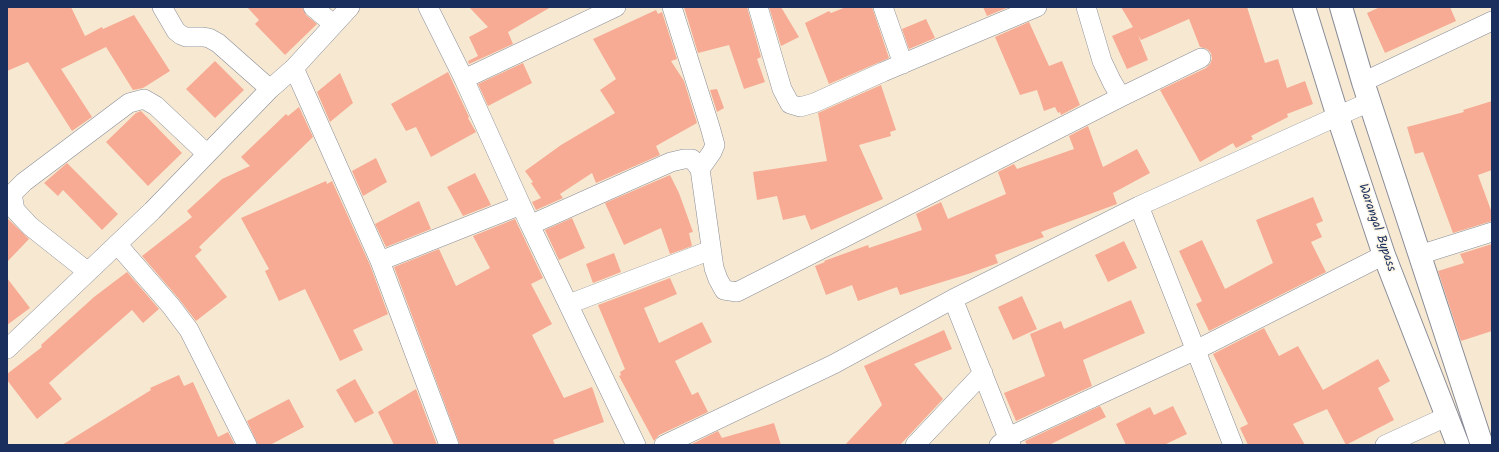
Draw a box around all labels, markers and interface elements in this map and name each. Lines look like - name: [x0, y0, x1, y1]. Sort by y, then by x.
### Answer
- street label: Warangal Bypass: [1354, 182, 1398, 274]

